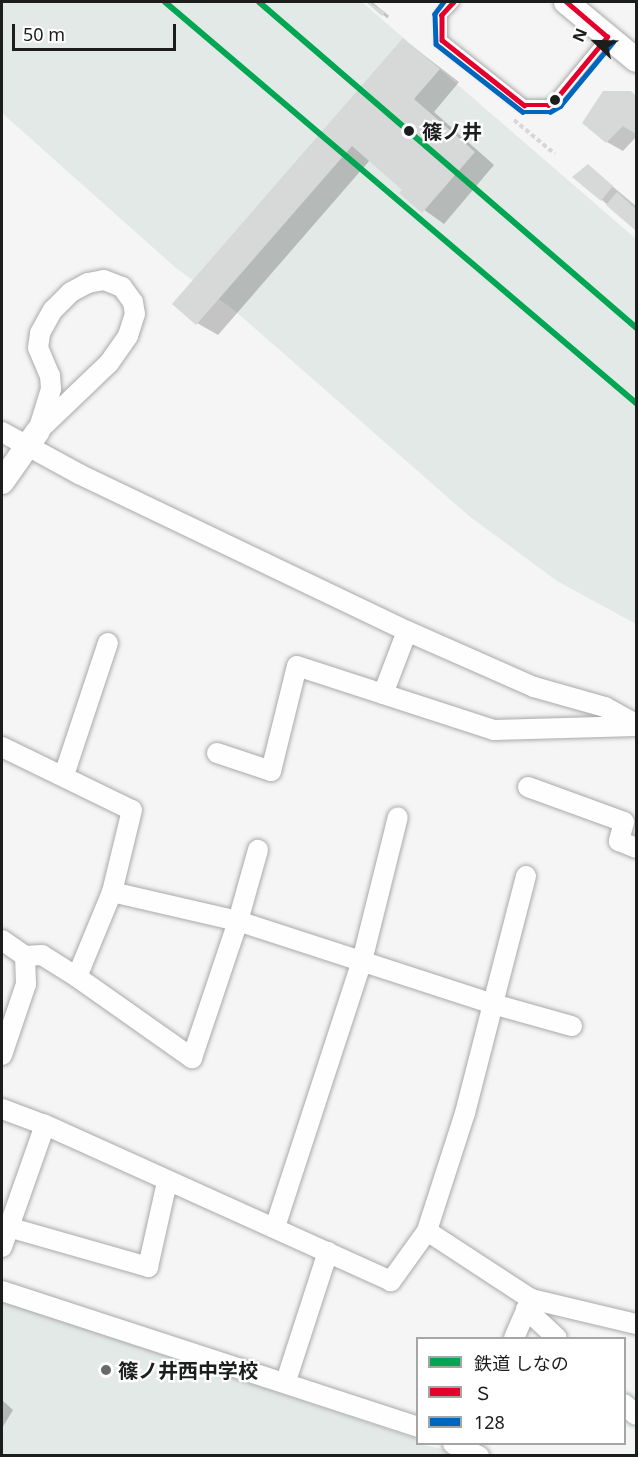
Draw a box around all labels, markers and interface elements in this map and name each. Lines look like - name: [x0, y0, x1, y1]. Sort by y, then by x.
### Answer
- scale bar: [15, 12, 178, 50]
- north arrow: [566, 12, 626, 72]
- text: 50 m: [23, 22, 65, 46]
- text: N: [567, 25, 592, 45]
- unlabelled marker: [549, 94, 561, 106]
- place label: 篠ノ井: [422, 119, 482, 143]
- marker: 篠ノ井: [400, 122, 418, 140]
- legend: [416, 1337, 626, 1445]
- text: 鉄道 しなの: [474, 1351, 569, 1375]
- place label: 篠ノ井西中学校: [118, 1358, 258, 1382]
- marker: 篠ノ井西中学校: [99, 1363, 113, 1377]
- text: Ｓ: [474, 1381, 492, 1405]
- text: 128: [474, 1410, 505, 1434]

